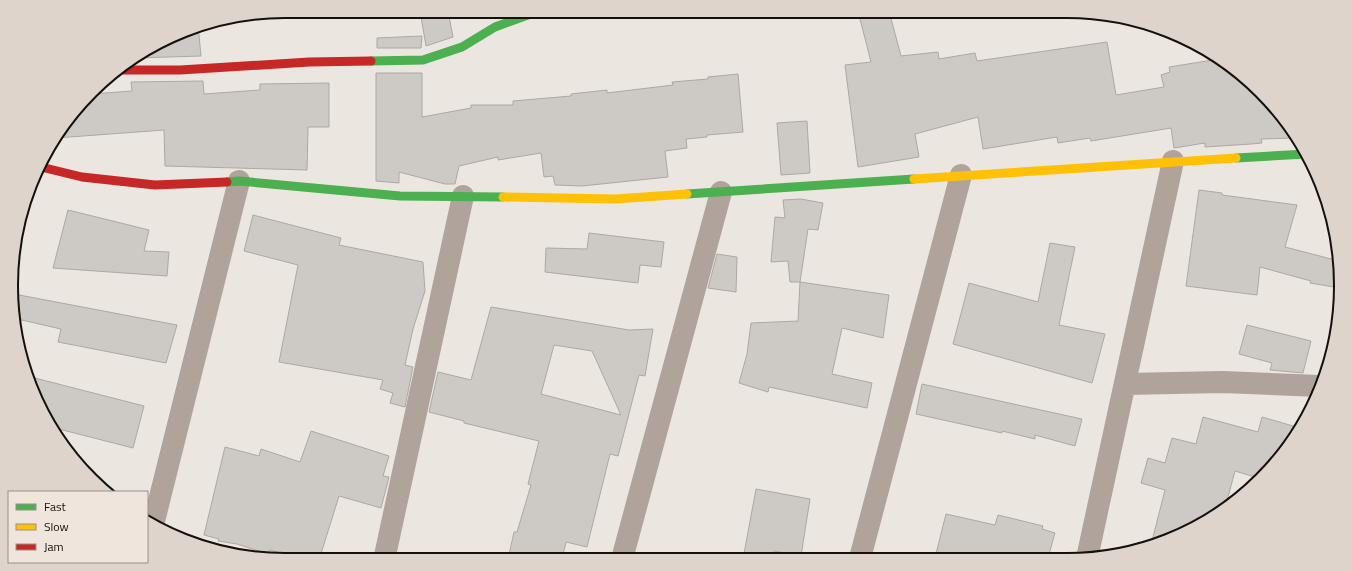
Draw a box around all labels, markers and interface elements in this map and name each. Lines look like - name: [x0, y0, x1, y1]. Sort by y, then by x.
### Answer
- legend: [8, 491, 148, 563]
- text: Fast: [44, 497, 67, 516]
- text: Slow: [44, 517, 69, 536]
- text: Jam: [44, 537, 64, 556]

